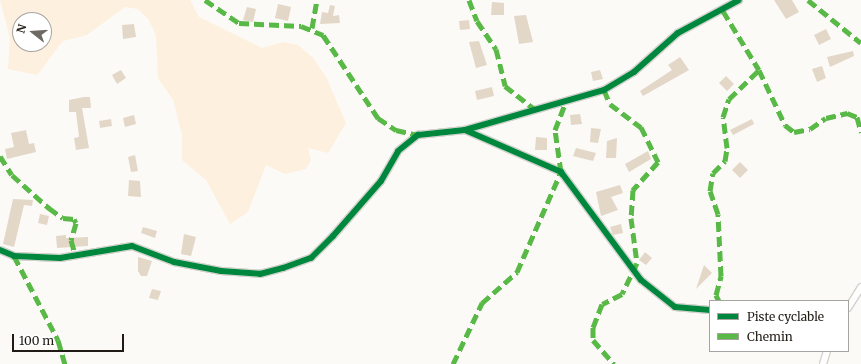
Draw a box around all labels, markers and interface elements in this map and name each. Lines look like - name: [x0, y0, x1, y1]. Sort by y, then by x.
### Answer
- north arrow: [12, 12, 52, 52]
- text: N: [14, 23, 29, 35]
- legend: [709, 300, 849, 352]
- text: Piste cyclable: [747, 309, 824, 324]
- scale bar: [14, 326, 126, 352]
- text: Chemin: [747, 329, 793, 344]
- text: 100 m: [19, 333, 54, 348]

